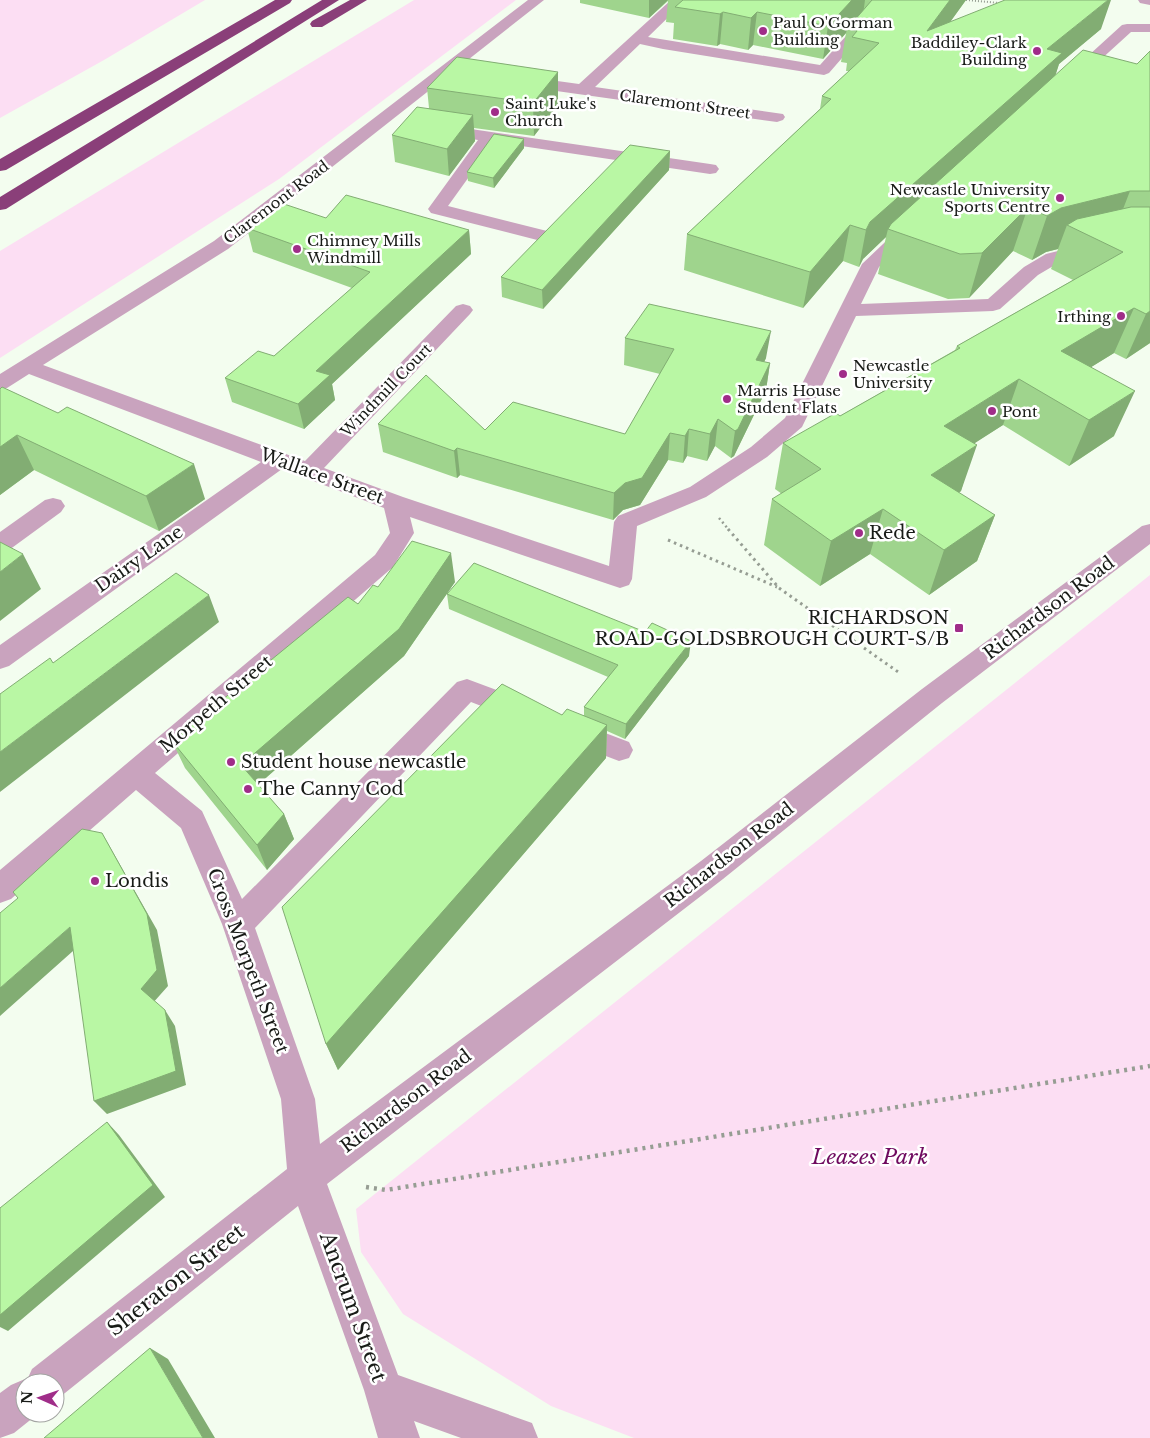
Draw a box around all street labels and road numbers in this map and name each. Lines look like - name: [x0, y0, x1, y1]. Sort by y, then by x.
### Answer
- street label: Claremont Street: [618, 85, 752, 123]
- street label: Claremont Road: [220, 156, 332, 248]
- street label: Windmill Court: [336, 339, 436, 442]
- street label: Wallace Street: [256, 443, 387, 509]
- street label: Dairy Lane: [91, 521, 187, 597]
- street label: Richardson Road: [979, 552, 1119, 664]
- street label: Morpeth Street: [155, 650, 277, 758]
- street label: Richardson Road: [660, 798, 798, 912]
- street label: Cross Morpeth Street: [202, 865, 294, 1057]
- street label: Richardson Road: [336, 1045, 476, 1157]
- street label: Sheraton Street: [102, 1218, 250, 1342]
- street label: Ancrum Street: [313, 1227, 392, 1386]

